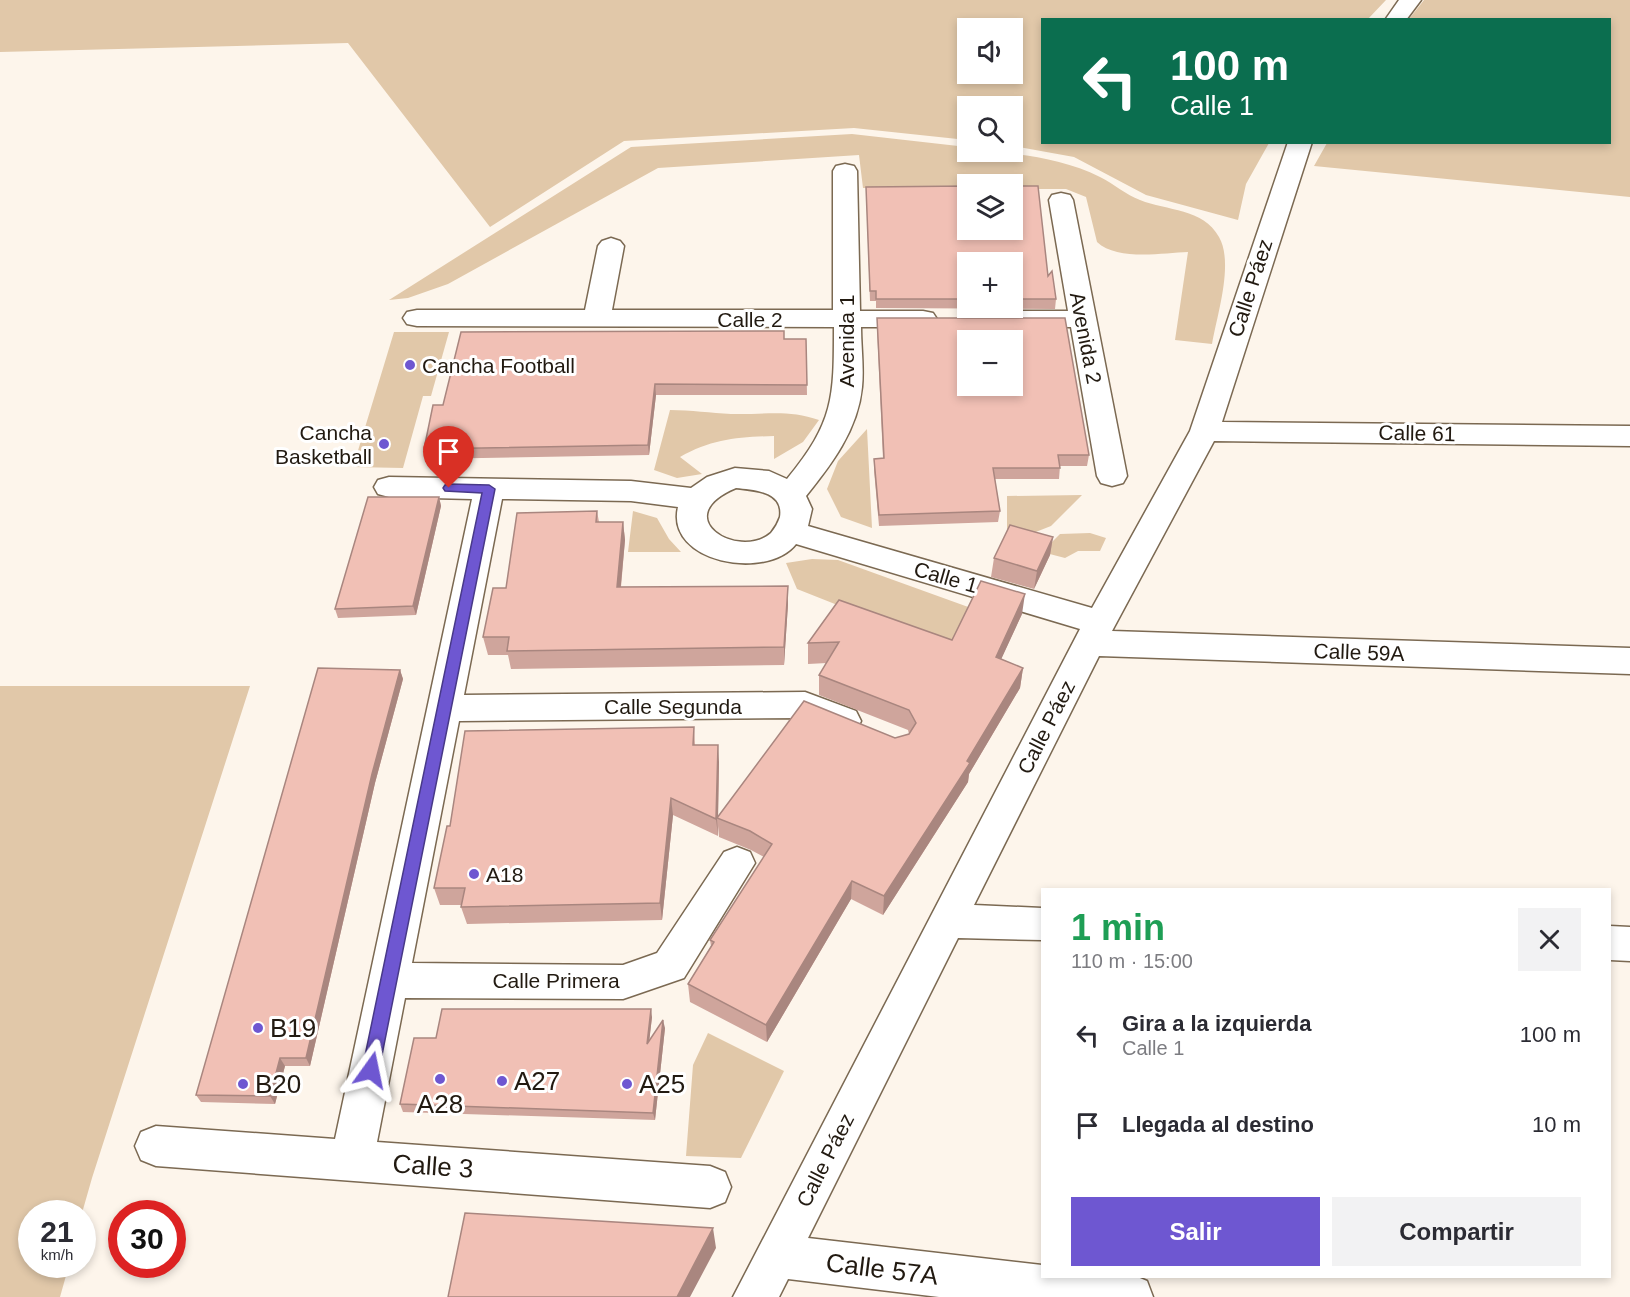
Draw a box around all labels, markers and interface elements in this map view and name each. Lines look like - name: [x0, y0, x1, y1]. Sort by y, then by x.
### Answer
- map controls: [957, 18, 1023, 396]
- button: sound: [957, 18, 1023, 84]
- icon: left: [1071, 42, 1149, 120]
- text: 100 m: [1170, 42, 1289, 89]
- text: Calle 1: [1170, 91, 1254, 121]
- button: search: [957, 96, 1023, 162]
- button: layers: [957, 174, 1023, 240]
- street label: Calle Páez: [1223, 236, 1277, 340]
- button: +: [957, 252, 1023, 318]
- street label: Avenida 2: [1066, 290, 1106, 386]
- street label: Avenida 1: [835, 294, 858, 388]
- street label: Calle 2: [717, 308, 783, 331]
- button: −: [957, 330, 1023, 396]
- place label: Cancha Football: [422, 354, 575, 377]
- marker: Cancha Football: [403, 358, 417, 372]
- place label: Cancha Basketball: [275, 421, 372, 468]
- street label: Calle 61: [1378, 421, 1456, 445]
- pin: [423, 426, 474, 488]
- icon: arrive: [432, 435, 465, 468]
- marker: Cancha Basketball: [377, 437, 391, 451]
- street label: Calle 1: [911, 557, 981, 597]
- street label: Calle 59A: [1313, 639, 1405, 665]
- street label: Calle Páez: [1013, 677, 1079, 777]
- street label: Calle Segunda: [604, 695, 742, 718]
- place label: A18: [486, 863, 523, 886]
- marker: A18: [467, 867, 481, 881]
- text: 1 min: [1071, 907, 1165, 948]
- button: close: [1518, 908, 1581, 971]
- text: 110 m · 15:00: [1071, 950, 1193, 972]
- street label: Calle Primera: [492, 969, 620, 992]
- text: Gira a la izquierda: [1122, 1011, 1312, 1036]
- place label: B19: [270, 1013, 316, 1043]
- icon: left: [1071, 1019, 1104, 1052]
- marker: B19: [251, 1021, 265, 1035]
- text: 100 m: [1520, 1022, 1581, 1047]
- text: Calle 1: [1122, 1037, 1184, 1059]
- position arrow: [339, 1038, 403, 1102]
- place label: A27: [514, 1066, 560, 1096]
- place label: B20: [255, 1069, 301, 1099]
- place label: A25: [639, 1069, 685, 1099]
- marker: A28: [433, 1072, 447, 1086]
- marker: A27: [495, 1074, 509, 1088]
- marker: B20: [236, 1077, 250, 1091]
- marker: A25: [620, 1077, 634, 1091]
- place label: A28: [417, 1089, 463, 1119]
- icon: arrive: [1071, 1109, 1104, 1142]
- street label: Calle Páez: [792, 1110, 858, 1210]
- text: Llegada al destino: [1122, 1112, 1314, 1137]
- text: 10 m: [1532, 1112, 1581, 1137]
- street label: Calle 3: [392, 1148, 474, 1184]
- button: Salir: [1071, 1197, 1320, 1266]
- button: Compartir: [1332, 1197, 1581, 1266]
- speed limit sign: 30: [108, 1200, 186, 1278]
- text: 21: [40, 1215, 74, 1248]
- text: km/h: [41, 1246, 73, 1263]
- street label: Calle 57A: [824, 1247, 940, 1291]

